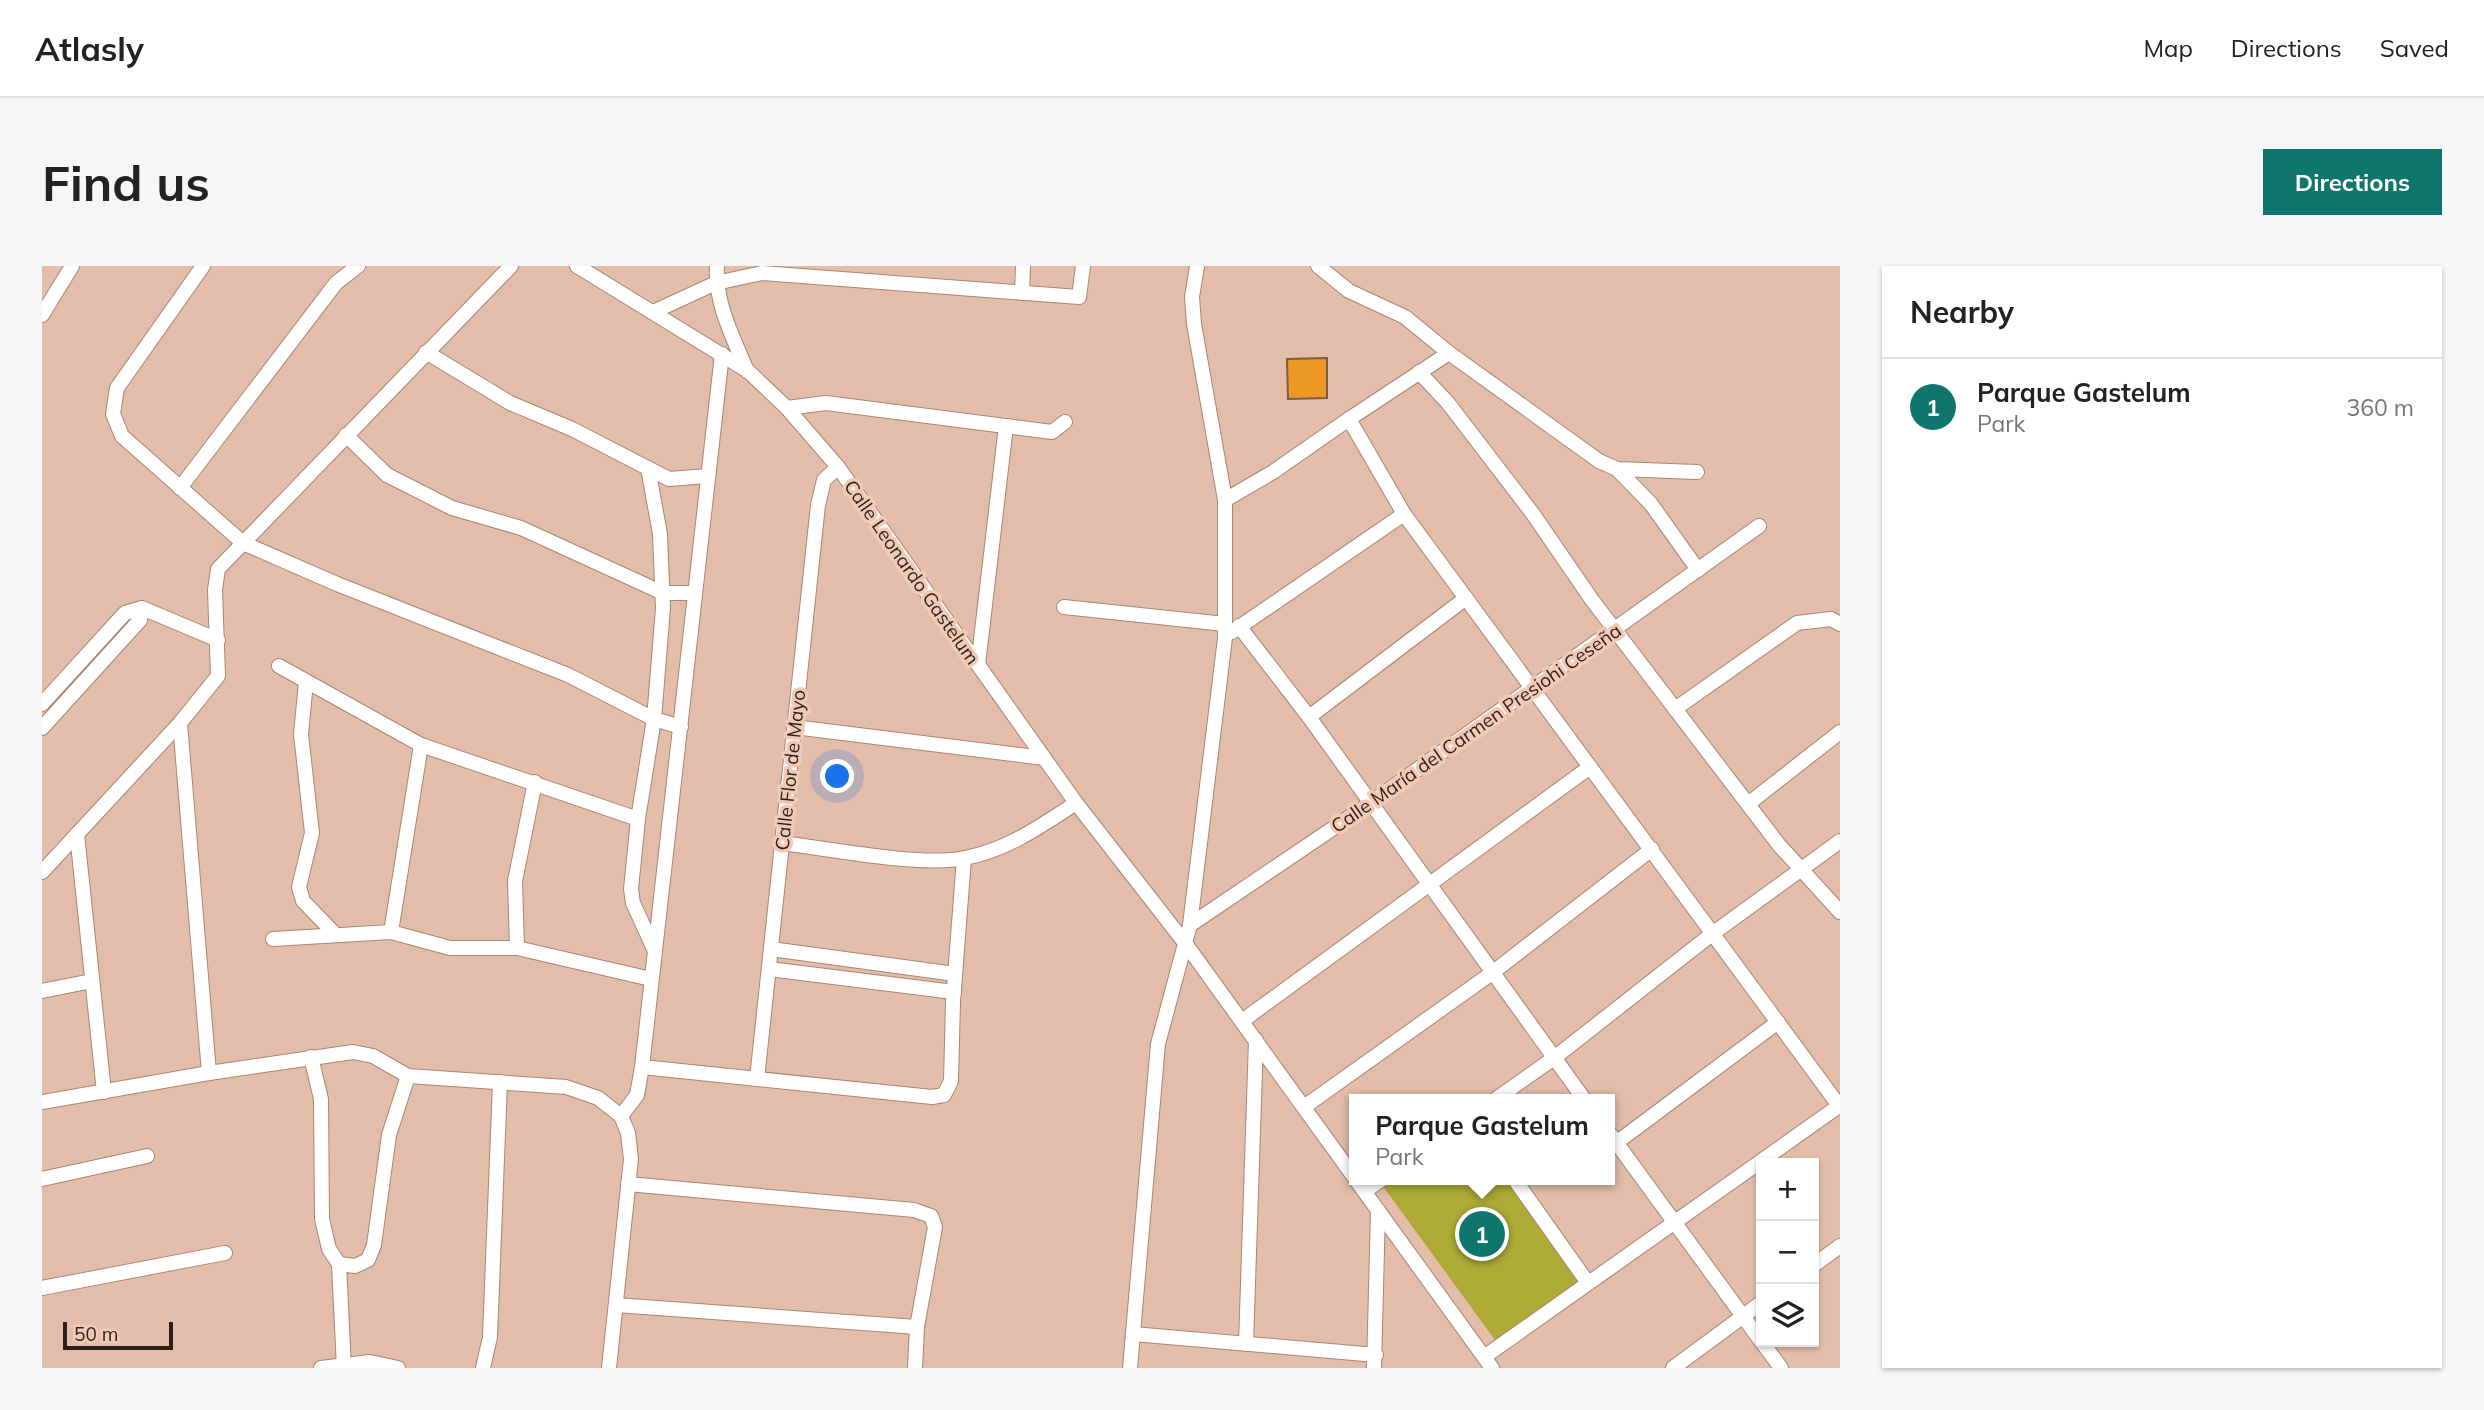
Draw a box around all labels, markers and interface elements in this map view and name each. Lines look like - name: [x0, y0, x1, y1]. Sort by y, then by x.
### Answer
- text: Atlasly: [35, 28, 144, 69]
- text: Map: [2143, 33, 2193, 63]
- text: Directions: [2231, 33, 2342, 63]
- text: Saved: [2380, 33, 2449, 63]
- button: Directions: [2263, 149, 2442, 215]
- text: Find us: [42, 152, 210, 213]
- text: Nearby: [1910, 293, 2014, 331]
- text: Parque Gastelum: [1977, 376, 2191, 409]
- text: 1: [1926, 393, 1940, 422]
- text: 360 m: [2346, 393, 2414, 422]
- text: Park: [1977, 409, 2025, 438]
- street label: Calle Leonardo Gastelum: [839, 475, 985, 669]
- street label: Calle María del Carmen Presiohi Ceseña: [1326, 618, 1626, 838]
- street label: Calle Flor de Mayo: [770, 688, 810, 852]
- your location: [820, 759, 854, 793]
- popup: [1349, 1094, 1615, 1185]
- text: Parque Gastelum: [1375, 1109, 1589, 1142]
- text: Park: [1375, 1142, 1424, 1171]
- map controls: [1756, 1158, 1819, 1347]
- button: +: [1756, 1158, 1819, 1221]
- pin: 1: [1459, 1208, 1505, 1260]
- button: −: [1756, 1221, 1819, 1284]
- button: layers: [1756, 1284, 1819, 1347]
- scale bar: [63, 1319, 173, 1351]
- text: 50 m: [74, 1322, 118, 1346]

